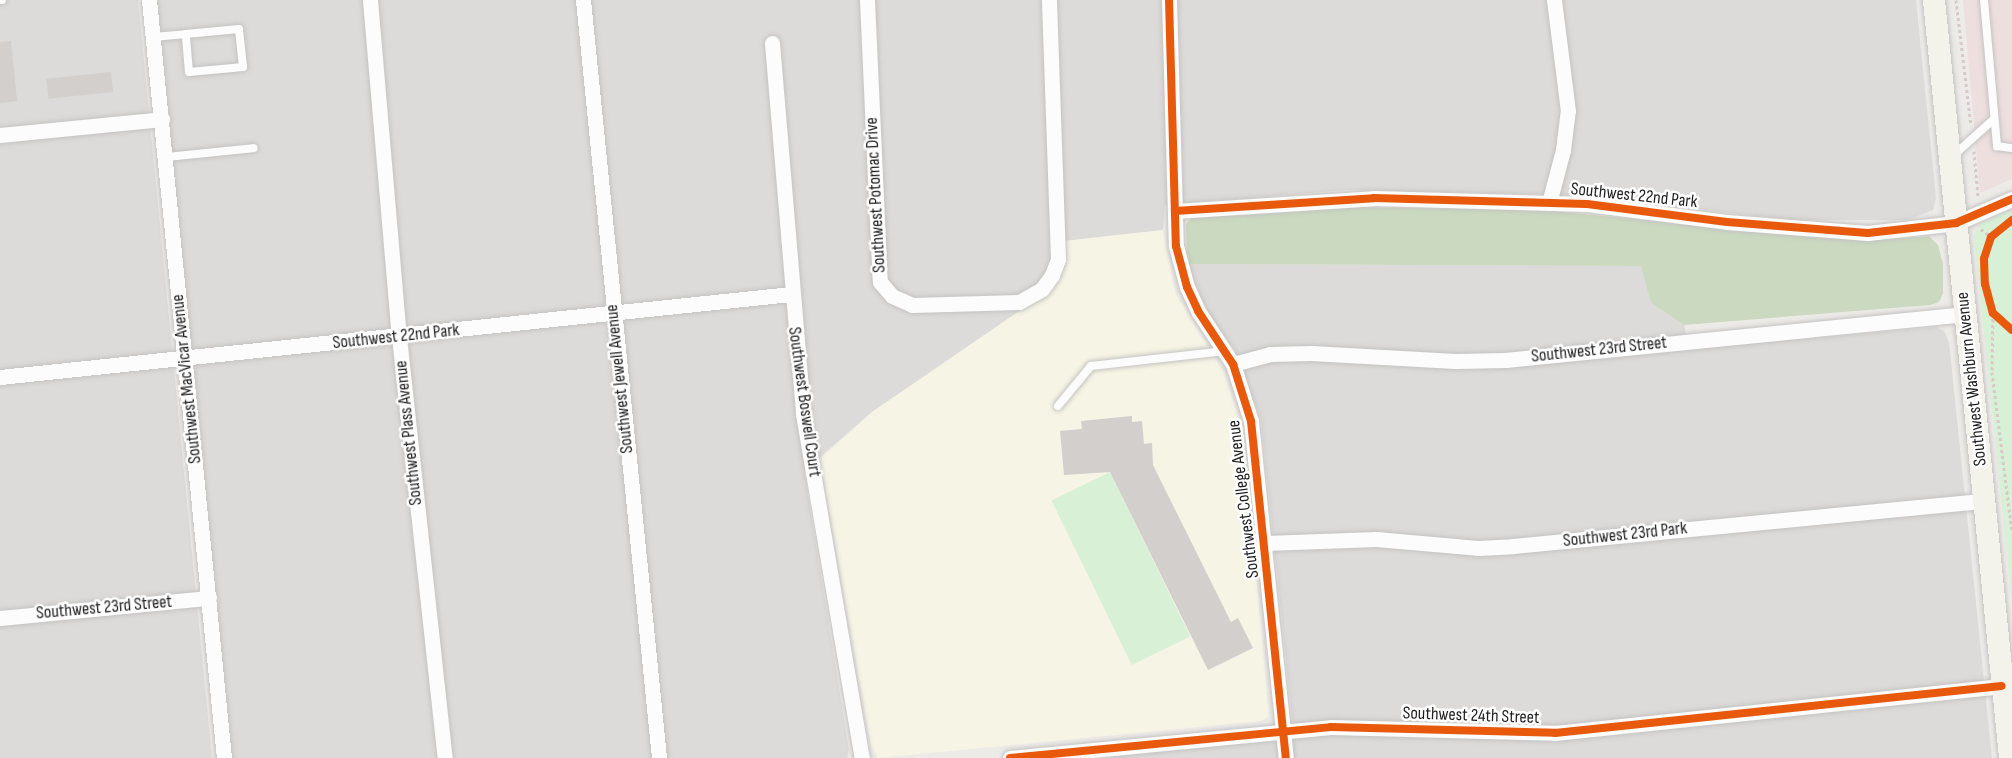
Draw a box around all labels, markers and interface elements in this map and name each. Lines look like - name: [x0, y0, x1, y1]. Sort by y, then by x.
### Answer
- street label: Southwest Potomac Drive: [861, 117, 891, 273]
- street label: Southwest 22nd Park: [1570, 179, 1698, 213]
- street label: Southwest Washburn Avenue: [1952, 291, 1992, 467]
- street label: Southwest MacVicar Avenue: [167, 293, 207, 465]
- street label: Southwest Jewell Avenue: [601, 303, 639, 455]
- street label: Southwest 22nd Park: [332, 320, 460, 354]
- street label: Southwest Boswell Court: [783, 326, 825, 478]
- street label: Southwest 23rd Street: [1530, 332, 1668, 368]
- street label: Southwest Plass Avenue: [391, 360, 427, 506]
- street label: Southwest College Avenue: [1224, 419, 1264, 579]
- street label: Southwest 23rd Park: [1562, 518, 1688, 552]
- street label: Southwest 23rd Street: [35, 591, 173, 625]
- street label: Southwest 24th Street: [1402, 703, 1540, 729]

